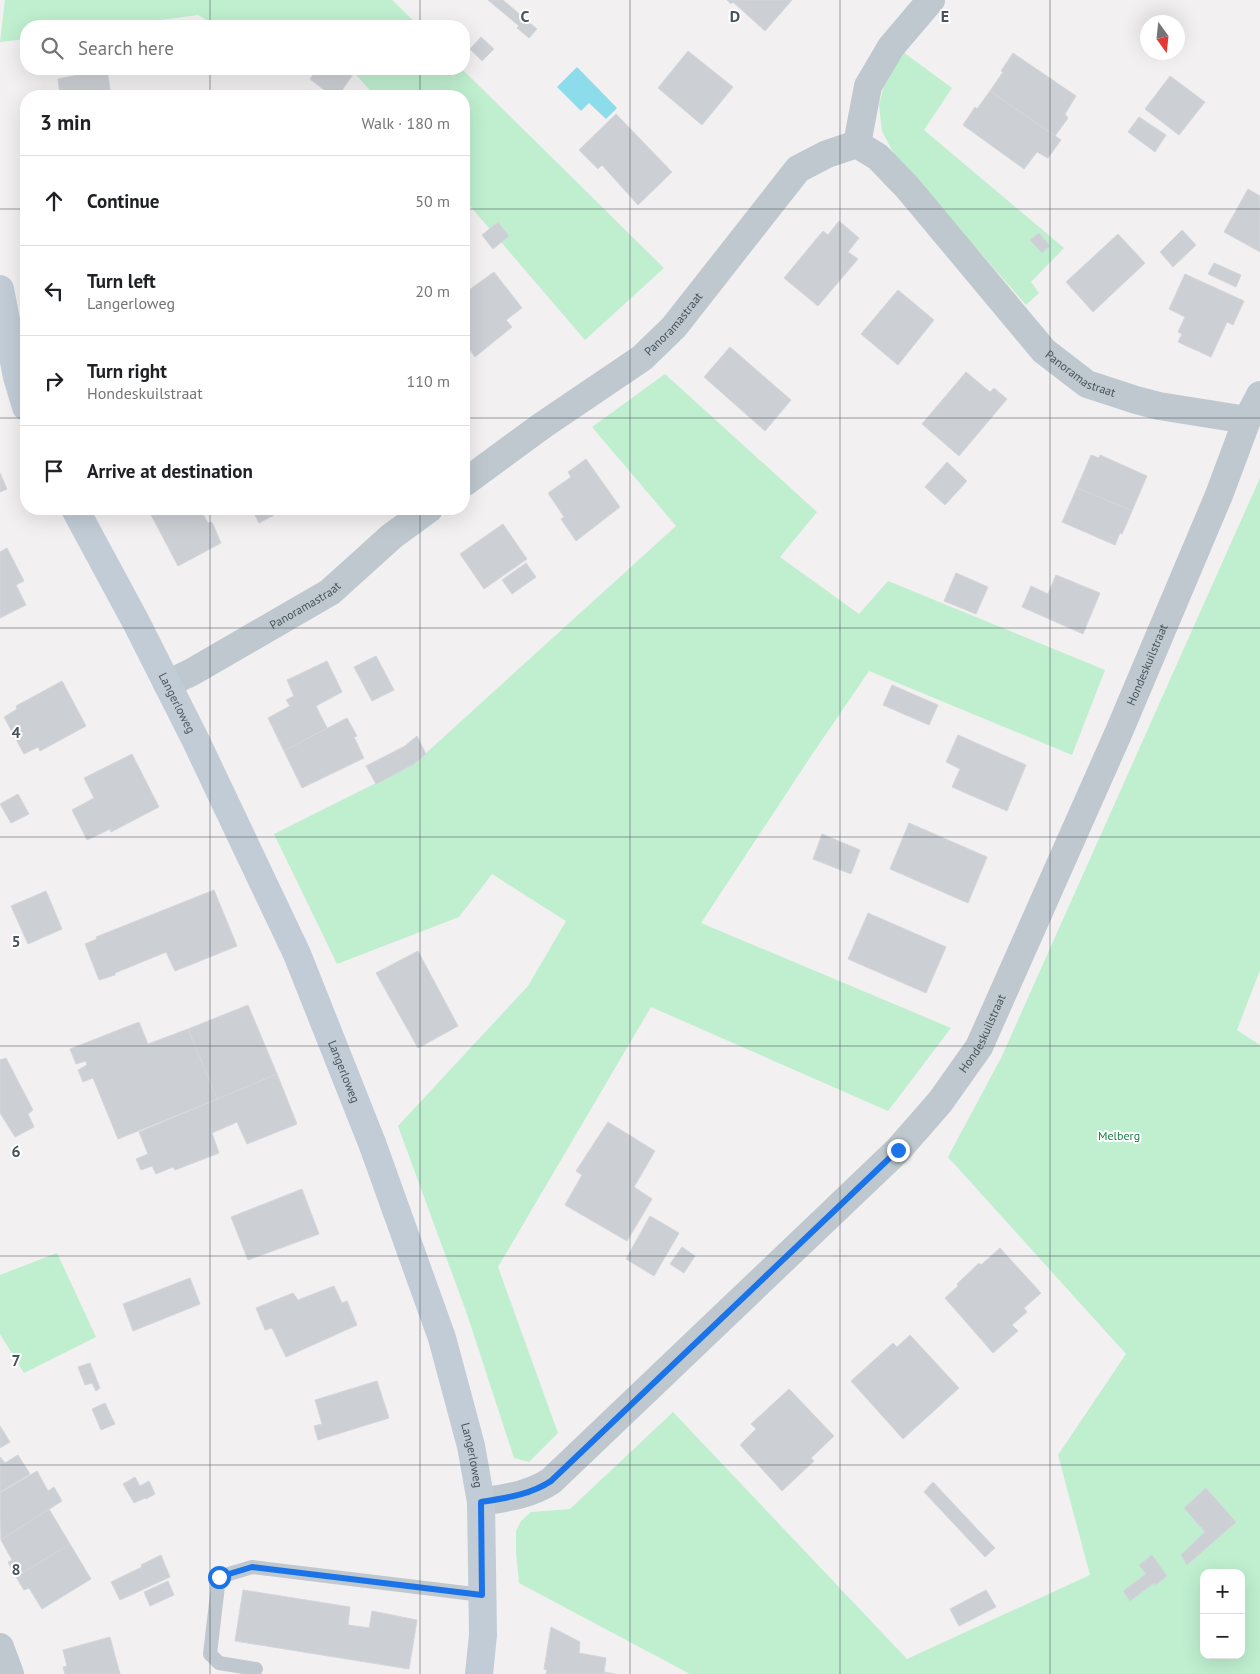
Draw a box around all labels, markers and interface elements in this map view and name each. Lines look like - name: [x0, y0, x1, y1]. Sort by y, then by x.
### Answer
- text: C: [521, 6, 530, 26]
- text: D: [730, 6, 740, 26]
- text: E: [941, 6, 949, 26]
- north arrow: [1140, 15, 1185, 60]
- search box: [20, 20, 470, 75]
- icon: search: [38, 34, 66, 62]
- text: Search here: [78, 36, 174, 60]
- text: 3 min: [40, 109, 91, 136]
- text: Walk · 180 m: [361, 113, 450, 133]
- icon: ahead: [40, 187, 68, 215]
- text: Continue: [87, 189, 159, 213]
- text: 50 m: [415, 191, 450, 211]
- text: Turn left: [87, 269, 156, 293]
- icon: left: [40, 277, 68, 305]
- text: 20 m: [415, 281, 450, 301]
- street label: Panoramastraat: [641, 289, 705, 359]
- text: Langerloweg: [87, 293, 175, 313]
- street label: Panoramastraat: [1043, 347, 1118, 400]
- text: Turn right: [87, 359, 167, 383]
- icon: right: [40, 367, 68, 395]
- text: 110 m: [407, 371, 450, 391]
- text: Hondeskuilstraat: [87, 383, 203, 403]
- icon: arrive: [40, 457, 68, 485]
- text: Arrive at destination: [87, 459, 253, 483]
- street label: Panoramastraat: [267, 578, 344, 632]
- street label: Hondeskuilstraat: [1123, 622, 1171, 708]
- street label: Langerloweg: [156, 670, 199, 736]
- text: 4: [11, 722, 21, 742]
- text: 5: [11, 931, 21, 951]
- street label: Hondeskuilstraat: [955, 992, 1009, 1075]
- street label: Langerloweg: [325, 1038, 363, 1105]
- park label: Melberg: [1098, 1128, 1140, 1143]
- route end: [887, 1139, 910, 1162]
- text: 6: [11, 1141, 21, 1161]
- text: 7: [11, 1350, 21, 1370]
- street label: Langerloweg: [458, 1421, 486, 1489]
- text: 8: [11, 1559, 21, 1579]
- route start: [208, 1566, 231, 1589]
- map controls: [1200, 1569, 1245, 1659]
- button: +: [1200, 1569, 1245, 1614]
- button: −: [1200, 1614, 1245, 1659]

